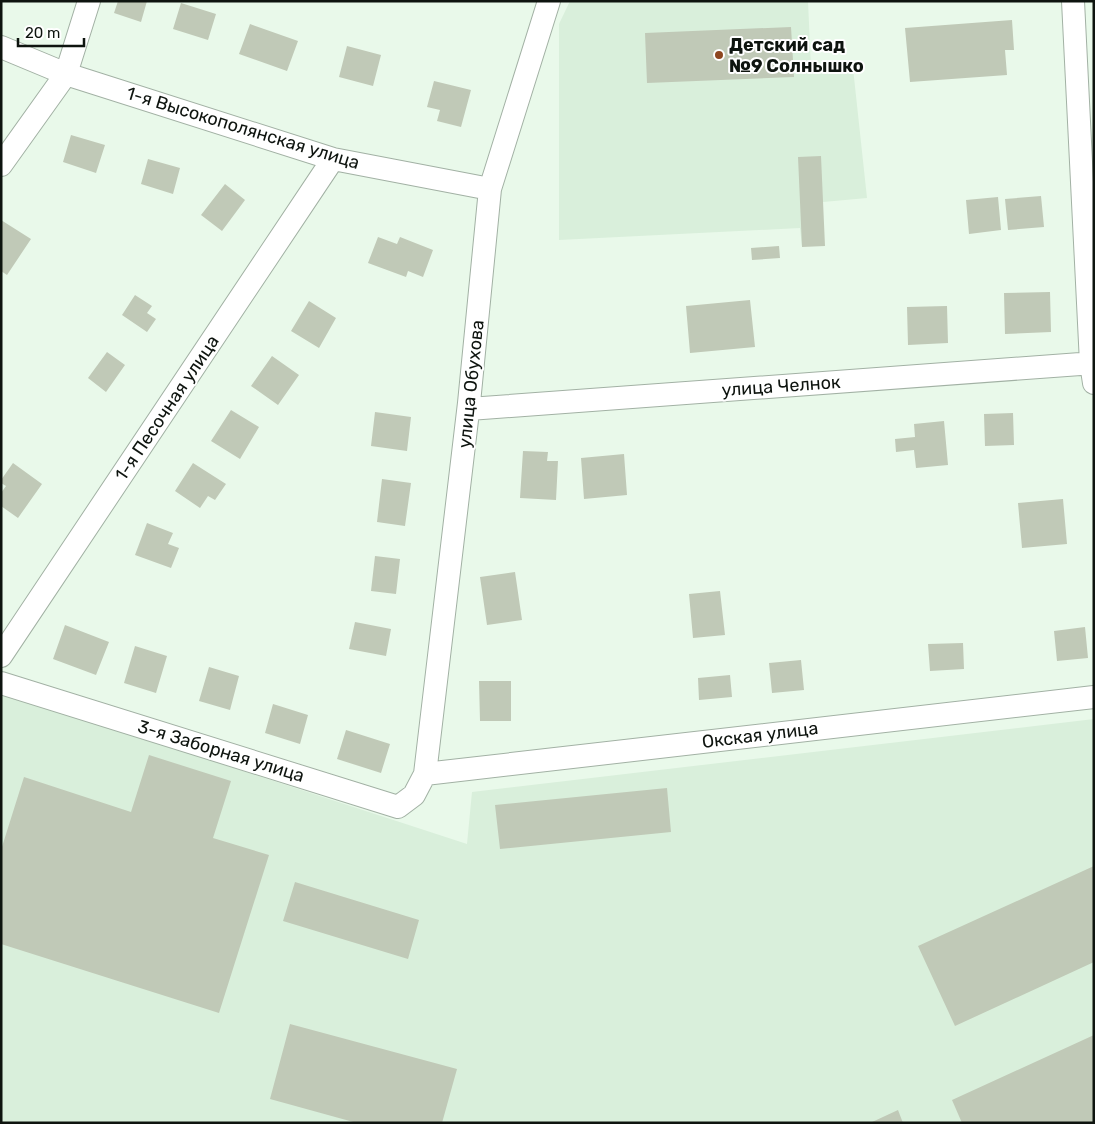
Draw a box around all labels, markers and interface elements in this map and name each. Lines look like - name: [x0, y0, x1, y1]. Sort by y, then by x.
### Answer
- scale bar: [18, 15, 84, 47]
- text: 20 m: [25, 24, 60, 42]
- place label: Детский сад №9 Солнышко: [729, 34, 864, 77]
- marker: Детский сад №9 Солнышко: [713, 49, 725, 61]
- street label: 1-я Высокополянская улица: [124, 82, 362, 174]
- street label: улица Обухова: [453, 319, 489, 449]
- street label: 1-я Песочная улица: [110, 331, 224, 485]
- street label: улица Челнок: [721, 371, 842, 401]
- street label: 3-я Заборная улица: [135, 715, 307, 787]
- street label: Окская улица: [701, 717, 819, 753]

